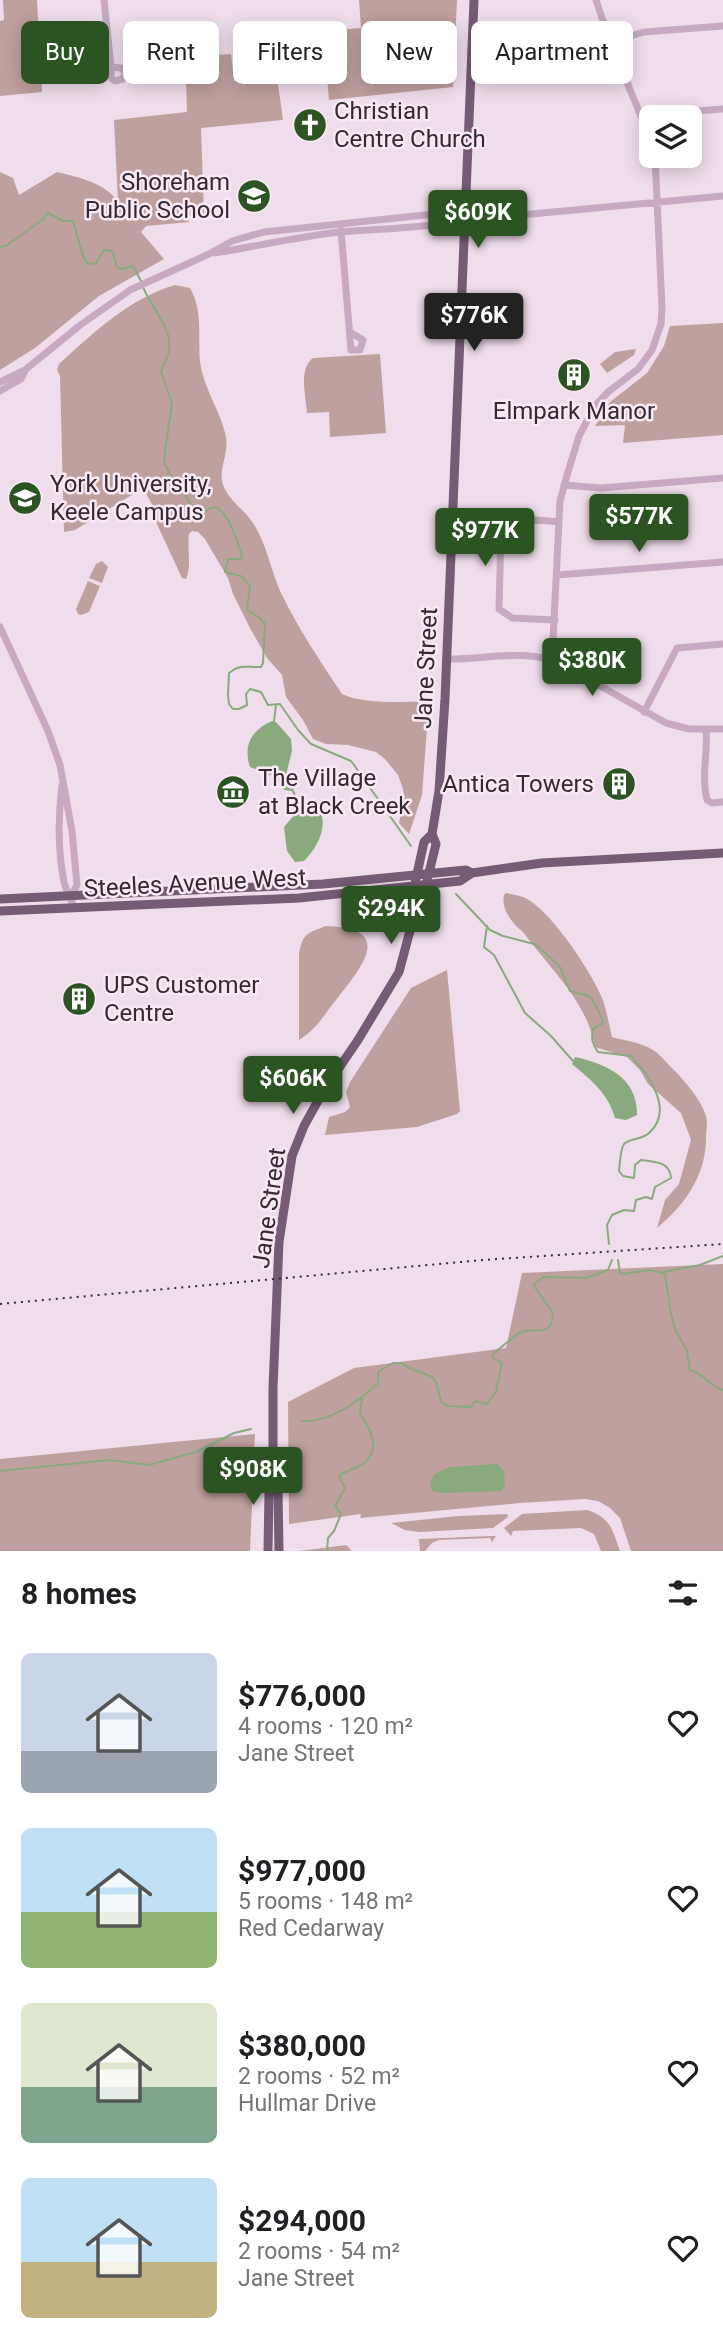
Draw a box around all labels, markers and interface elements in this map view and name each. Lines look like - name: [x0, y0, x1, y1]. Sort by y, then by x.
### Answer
- chip: Buy: [21, 21, 109, 84]
- chip: Rent: [123, 21, 219, 84]
- chip: Filters: [233, 21, 347, 84]
- chip: New: [361, 21, 457, 84]
- chip: Apartment: [471, 21, 633, 84]
- place label: Christian Centre Church: [334, 97, 486, 153]
- map controls: [639, 105, 702, 168]
- button: layers: [639, 105, 702, 168]
- church icon: Christian Centre Church: [291, 106, 329, 144]
- place label: Shoreham Public School: [85, 168, 230, 224]
- school or university icon: Shoreham Public School: [235, 177, 273, 215]
- pin: $609K: [429, 190, 527, 250]
- text: $609K: [444, 199, 512, 226]
- pin: $776K: [425, 294, 523, 353]
- text: $776K: [440, 302, 508, 329]
- building icon: Elmpark Manor: [555, 356, 593, 394]
- place label: Elmpark Manor: [493, 397, 655, 425]
- place label: York University, Keele Campus: [50, 470, 211, 526]
- school or university icon: York University, Keele Campus: [6, 479, 44, 517]
- pin: $577K: [590, 494, 688, 554]
- text: $577K: [605, 503, 673, 530]
- pin: $977K: [436, 508, 534, 568]
- text: $977K: [451, 517, 519, 544]
- street label: Jane Street: [409, 606, 443, 729]
- pin: $380K: [543, 638, 641, 698]
- text: $380K: [558, 647, 626, 674]
- place label: The Village at Black Creek: [258, 764, 411, 820]
- building icon: Antica Towers: [600, 765, 638, 803]
- place label: Antica Towers: [442, 770, 594, 798]
- museum icon: The Village at Black Creek: [214, 773, 252, 811]
- street label: Steeles Avenue West: [83, 863, 307, 903]
- pin: $294K: [342, 886, 440, 946]
- text: $294K: [357, 895, 425, 922]
- place label: UPS Customer Centre: [104, 971, 259, 1027]
- building icon: UPS Customer Centre: [60, 980, 98, 1018]
- pin: $606K: [244, 1056, 342, 1116]
- text: $606K: [259, 1065, 327, 1092]
- street label: Jane Street: [247, 1146, 291, 1270]
- pin: $908K: [204, 1448, 302, 1507]
- text: $908K: [219, 1456, 287, 1483]
- icon: filters: [664, 1574, 702, 1612]
- text: 8 homes: [21, 1576, 137, 1611]
- text: $776,000: [238, 1678, 366, 1713]
- icon: home: [77, 1681, 161, 1765]
- icon: heart: [664, 1704, 702, 1742]
- text: 4 rooms · 120 m²: [238, 1713, 413, 1740]
- text: Jane Street: [238, 1740, 354, 1767]
- text: $977,000: [238, 1853, 366, 1888]
- icon: home: [77, 1856, 161, 1940]
- icon: heart: [664, 1879, 702, 1917]
- text: 5 rooms · 148 m²: [238, 1888, 413, 1915]
- text: Red Cedarway: [238, 1915, 384, 1942]
- text: $380,000: [238, 2028, 366, 2063]
- icon: home: [77, 2031, 161, 2115]
- icon: heart: [664, 2054, 702, 2092]
- text: 2 rooms · 52 m²: [238, 2063, 400, 2090]
- text: Hullmar Drive: [238, 2090, 376, 2117]
- text: $294,000: [238, 2203, 366, 2238]
- icon: home: [77, 2206, 161, 2290]
- icon: heart: [664, 2229, 702, 2267]
- text: 2 rooms · 54 m²: [238, 2238, 400, 2265]
- text: Jane Street: [238, 2265, 354, 2292]

